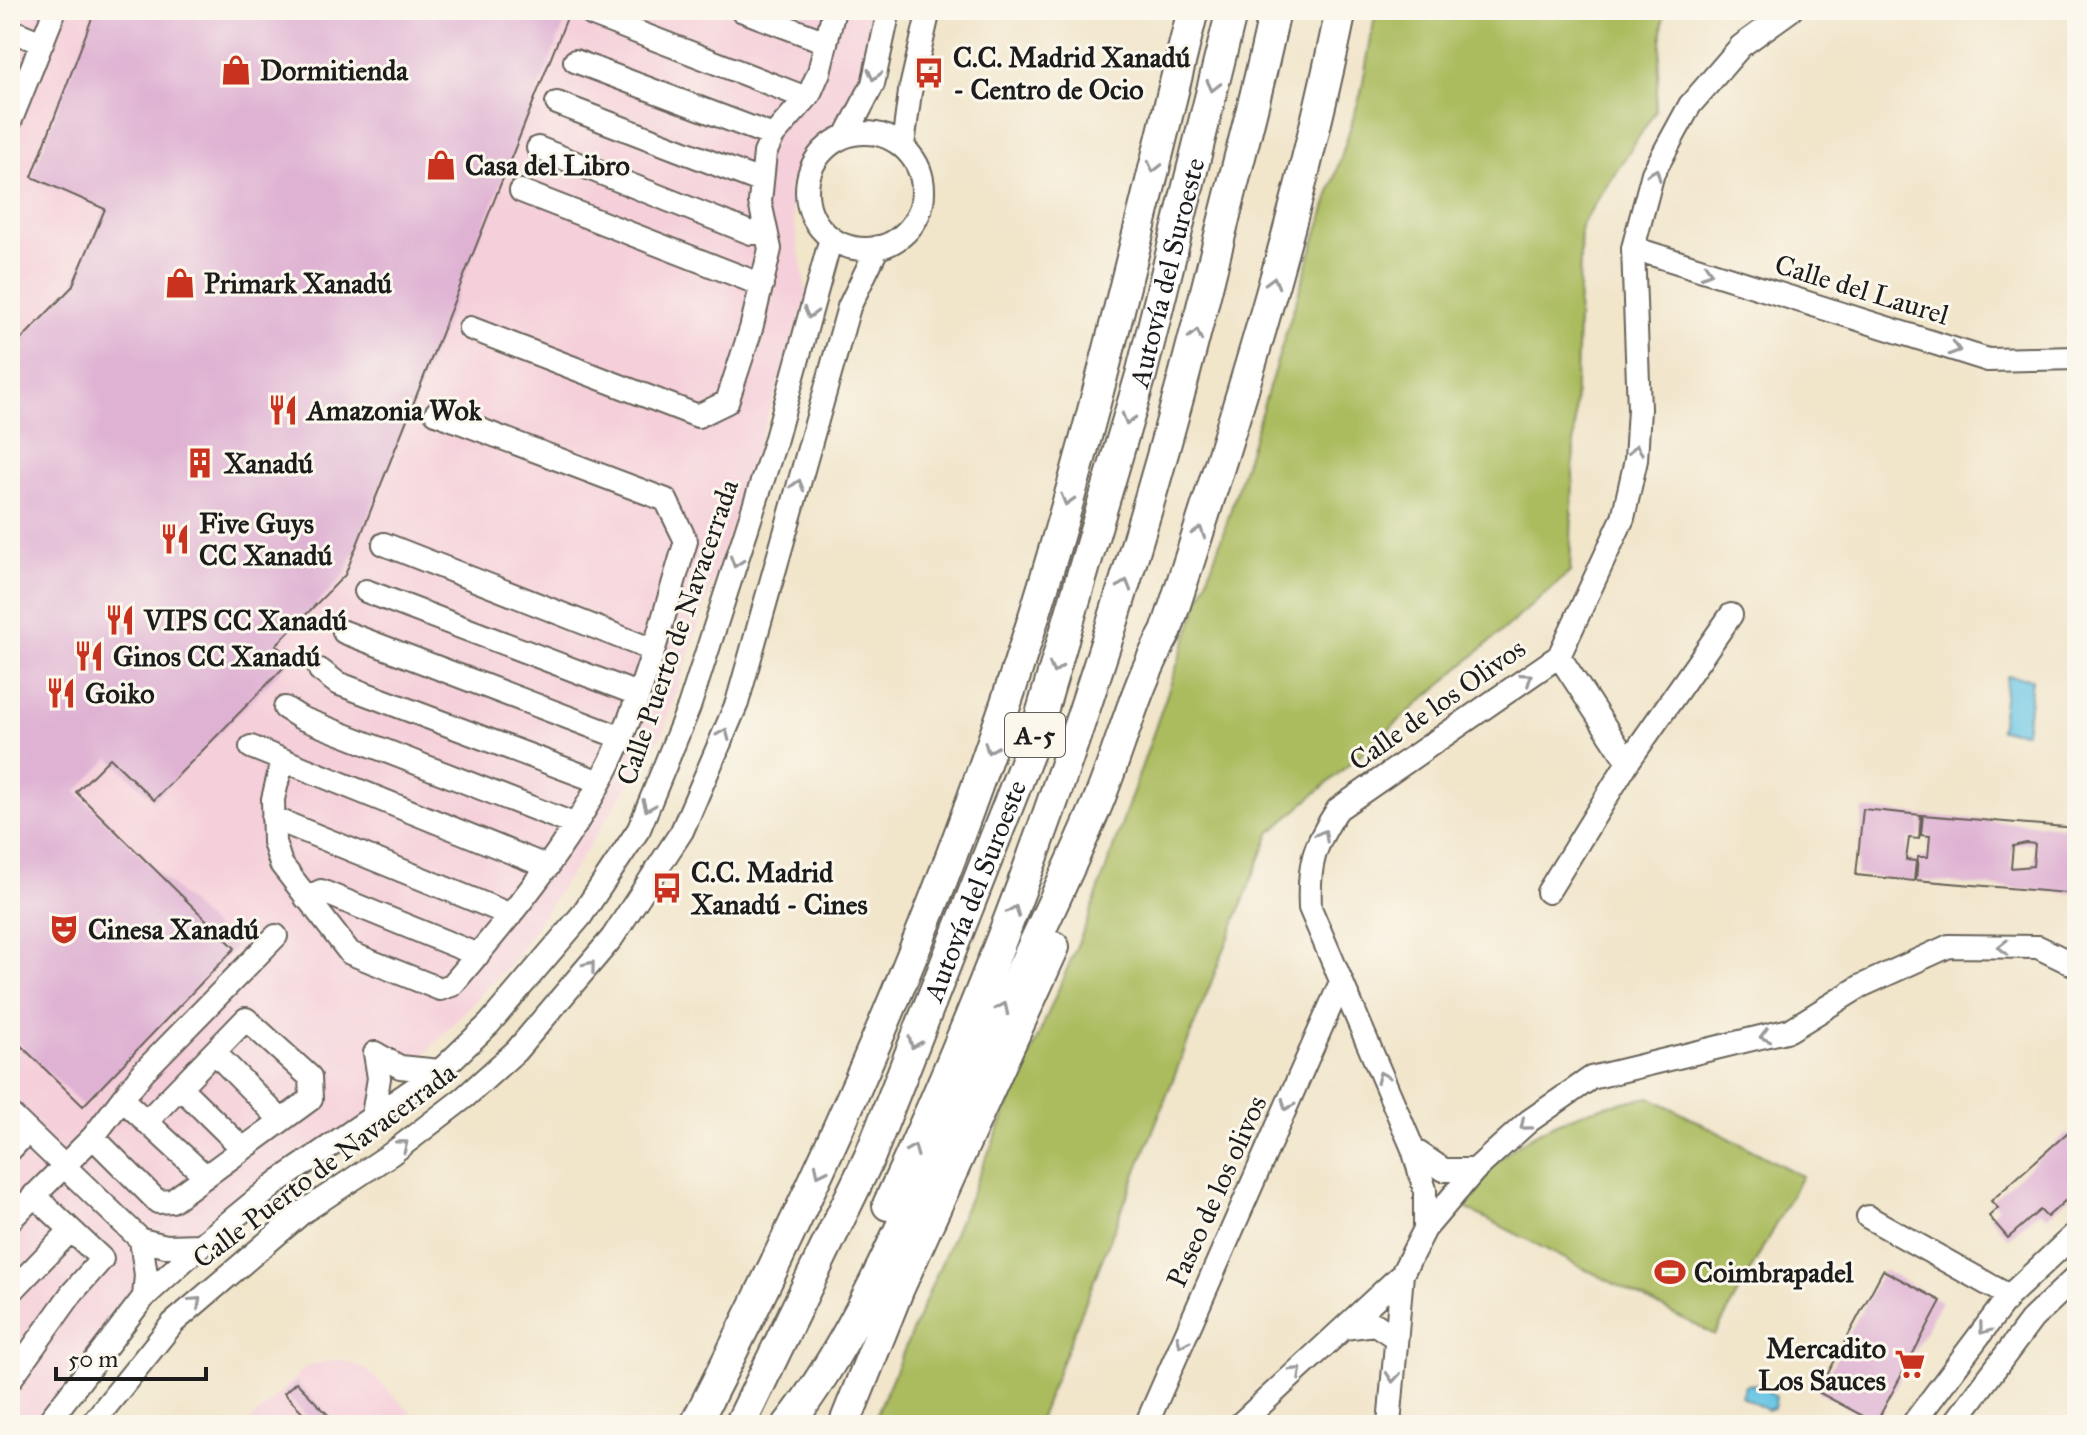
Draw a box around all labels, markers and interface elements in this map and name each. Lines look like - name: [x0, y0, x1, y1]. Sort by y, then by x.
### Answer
- place label: C.C. Madrid Xanadú - Centro de Ocio: [953, 40, 1191, 107]
- shop icon: Dormitienda: [219, 53, 253, 87]
- place label: Dormitienda: [260, 53, 409, 88]
- bus stop icon: C.C. Madrid Xanadú - Centro de Ocio: [912, 56, 946, 90]
- one-way arrow: [867, 68, 884, 82]
- one-way arrow: [1206, 78, 1223, 92]
- shop icon: Casa del Libro: [424, 148, 458, 182]
- place label: Casa del Libro: [465, 148, 630, 183]
- street label: Autovía del Suroeste: [1121, 154, 1212, 392]
- one-way arrow: [1146, 160, 1163, 174]
- one-way arrow: [1645, 168, 1662, 182]
- street label: Calle del Laurel: [1771, 246, 1953, 333]
- one-way arrow: [1699, 262, 1713, 278]
- shop icon: Primark Xanadú: [163, 266, 197, 300]
- place label: Primark Xanadú: [204, 266, 392, 301]
- one-way arrow: [1263, 276, 1280, 290]
- one-way arrow: [803, 305, 819, 319]
- one-way arrow: [1187, 329, 1204, 342]
- one-way arrow: [1948, 340, 1961, 356]
- restaurant icon: Amazonia Wok: [266, 393, 300, 427]
- place label: Amazonia Wok: [305, 393, 483, 428]
- one-way arrow: [1121, 411, 1137, 425]
- one-way arrow: [1627, 443, 1644, 456]
- building icon: Xanadú: [183, 446, 217, 480]
- place label: Xanadú: [223, 446, 313, 481]
- street label: Calle Puerto de Navacerrada: [609, 475, 746, 790]
- one-way arrow: [789, 479, 806, 493]
- one-way arrow: [1059, 493, 1076, 506]
- place label: Five Guys CC Xanadú: [199, 506, 333, 573]
- restaurant icon: Five Guys CC Xanadú: [158, 522, 192, 556]
- one-way arrow: [1190, 525, 1206, 539]
- one-way arrow: [729, 555, 745, 568]
- one-way arrow: [1116, 579, 1132, 593]
- restaurant icon: VIPS CC Xanadú: [103, 603, 137, 637]
- place label: VIPS CC Xanadú: [143, 603, 347, 638]
- street label: Calle de los Olivos: [1342, 631, 1532, 778]
- restaurant icon: Ginos CC Xanadú: [72, 639, 106, 673]
- place label: Ginos CC Xanadú: [113, 639, 320, 674]
- one-way arrow: [1047, 661, 1064, 675]
- one-way arrow: [1519, 673, 1533, 688]
- restaurant icon: Goiko: [44, 676, 78, 710]
- place label: Goiko: [85, 676, 155, 711]
- road number: A-5: [1005, 713, 1065, 757]
- one-way arrow: [714, 728, 730, 742]
- one-way arrow: [983, 741, 1000, 755]
- street label: Autovía del Suroeste: [915, 775, 1034, 1008]
- one-way arrow: [641, 799, 658, 813]
- one-way arrow: [1313, 829, 1328, 843]
- place label: C.C. Madrid Xanadú - Cines: [690, 855, 868, 922]
- bus stop icon: C.C. Madrid Xanadú - Cines: [650, 871, 684, 905]
- one-way arrow: [1005, 905, 1021, 919]
- theatre icon: Cinesa Xanadú: [47, 912, 81, 946]
- place label: Cinesa Xanadú: [88, 912, 259, 947]
- one-way arrow: [1996, 938, 2009, 956]
- one-way arrow: [580, 961, 595, 975]
- one-way arrow: [993, 1002, 1009, 1017]
- one-way arrow: [1759, 1027, 1773, 1044]
- one-way arrow: [907, 1035, 924, 1049]
- street label: Calle Puerto de Navacerrada: [186, 1055, 463, 1276]
- one-way arrow: [1376, 1071, 1392, 1085]
- street label: Paseo de los olivos: [1159, 1090, 1274, 1293]
- one-way arrow: [1281, 1096, 1297, 1111]
- one-way arrow: [1520, 1115, 1535, 1130]
- one-way arrow: [394, 1141, 409, 1155]
- one-way arrow: [903, 1144, 919, 1158]
- one-way arrow: [814, 1163, 830, 1178]
- sports icon: Coimbrapadel: [1653, 1255, 1687, 1289]
- place label: Coimbrapadel: [1694, 1255, 1854, 1290]
- one-way arrow: [187, 1298, 202, 1312]
- one-way arrow: [1980, 1320, 1994, 1335]
- scale bar: [56, 1331, 206, 1381]
- place label: Mercadito Los Sauces: [1758, 1331, 1886, 1398]
- one-way arrow: [1176, 1334, 1192, 1349]
- text: 50 m: [68, 1344, 118, 1374]
- supermarket icon: Mercadito Los Sauces: [1893, 1347, 1927, 1381]
- one-way arrow: [1287, 1368, 1302, 1382]
- one-way arrow: [1385, 1371, 1402, 1384]

